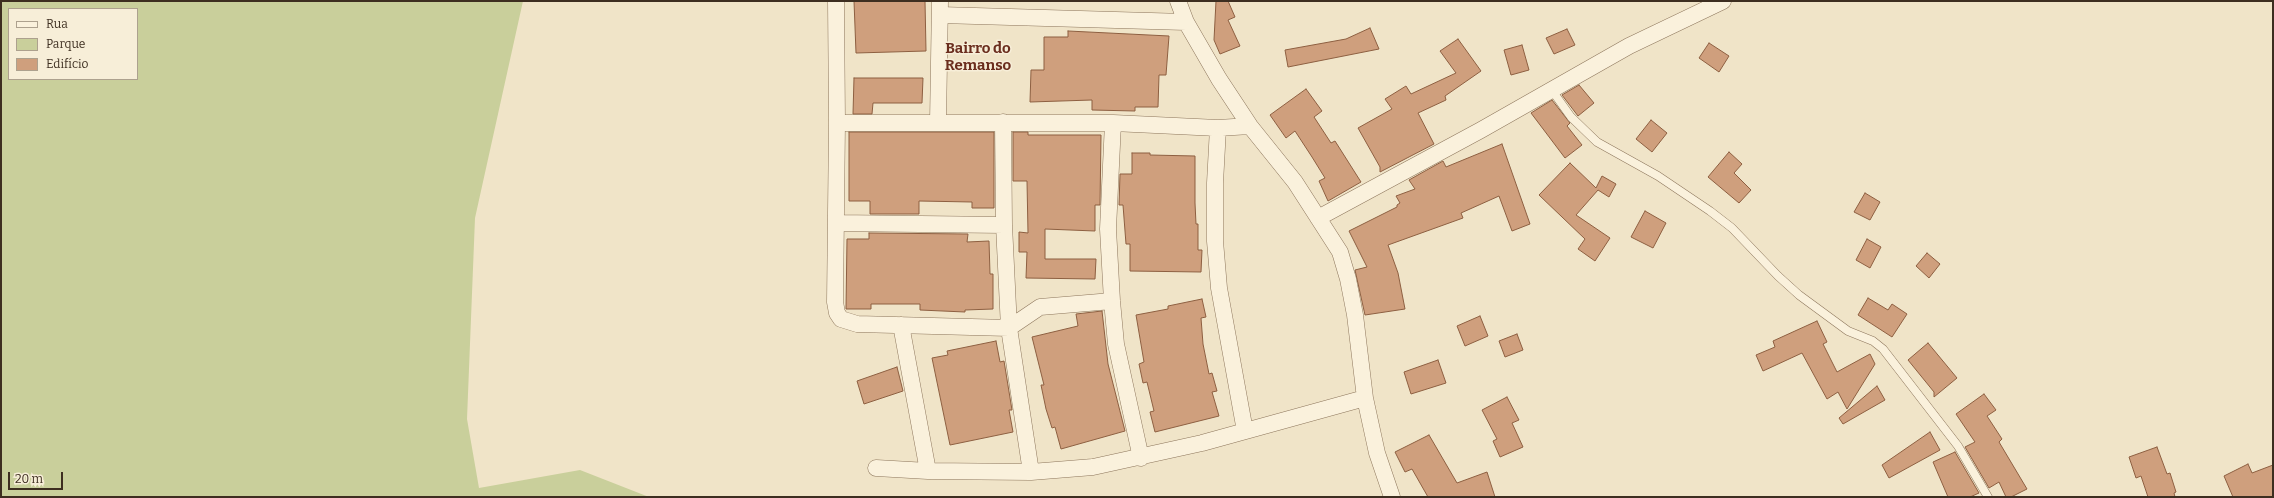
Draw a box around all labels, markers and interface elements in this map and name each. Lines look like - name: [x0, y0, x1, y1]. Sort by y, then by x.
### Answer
- legend: [8, 8, 138, 80]
- text: Rua: [46, 17, 68, 31]
- text: Parque: [46, 37, 85, 51]
- district label: Bairro do Remanso: [945, 40, 1011, 75]
- text: Edifício: [46, 57, 88, 71]
- scale bar: [10, 464, 65, 490]
- text: 20 m: [15, 472, 43, 486]

